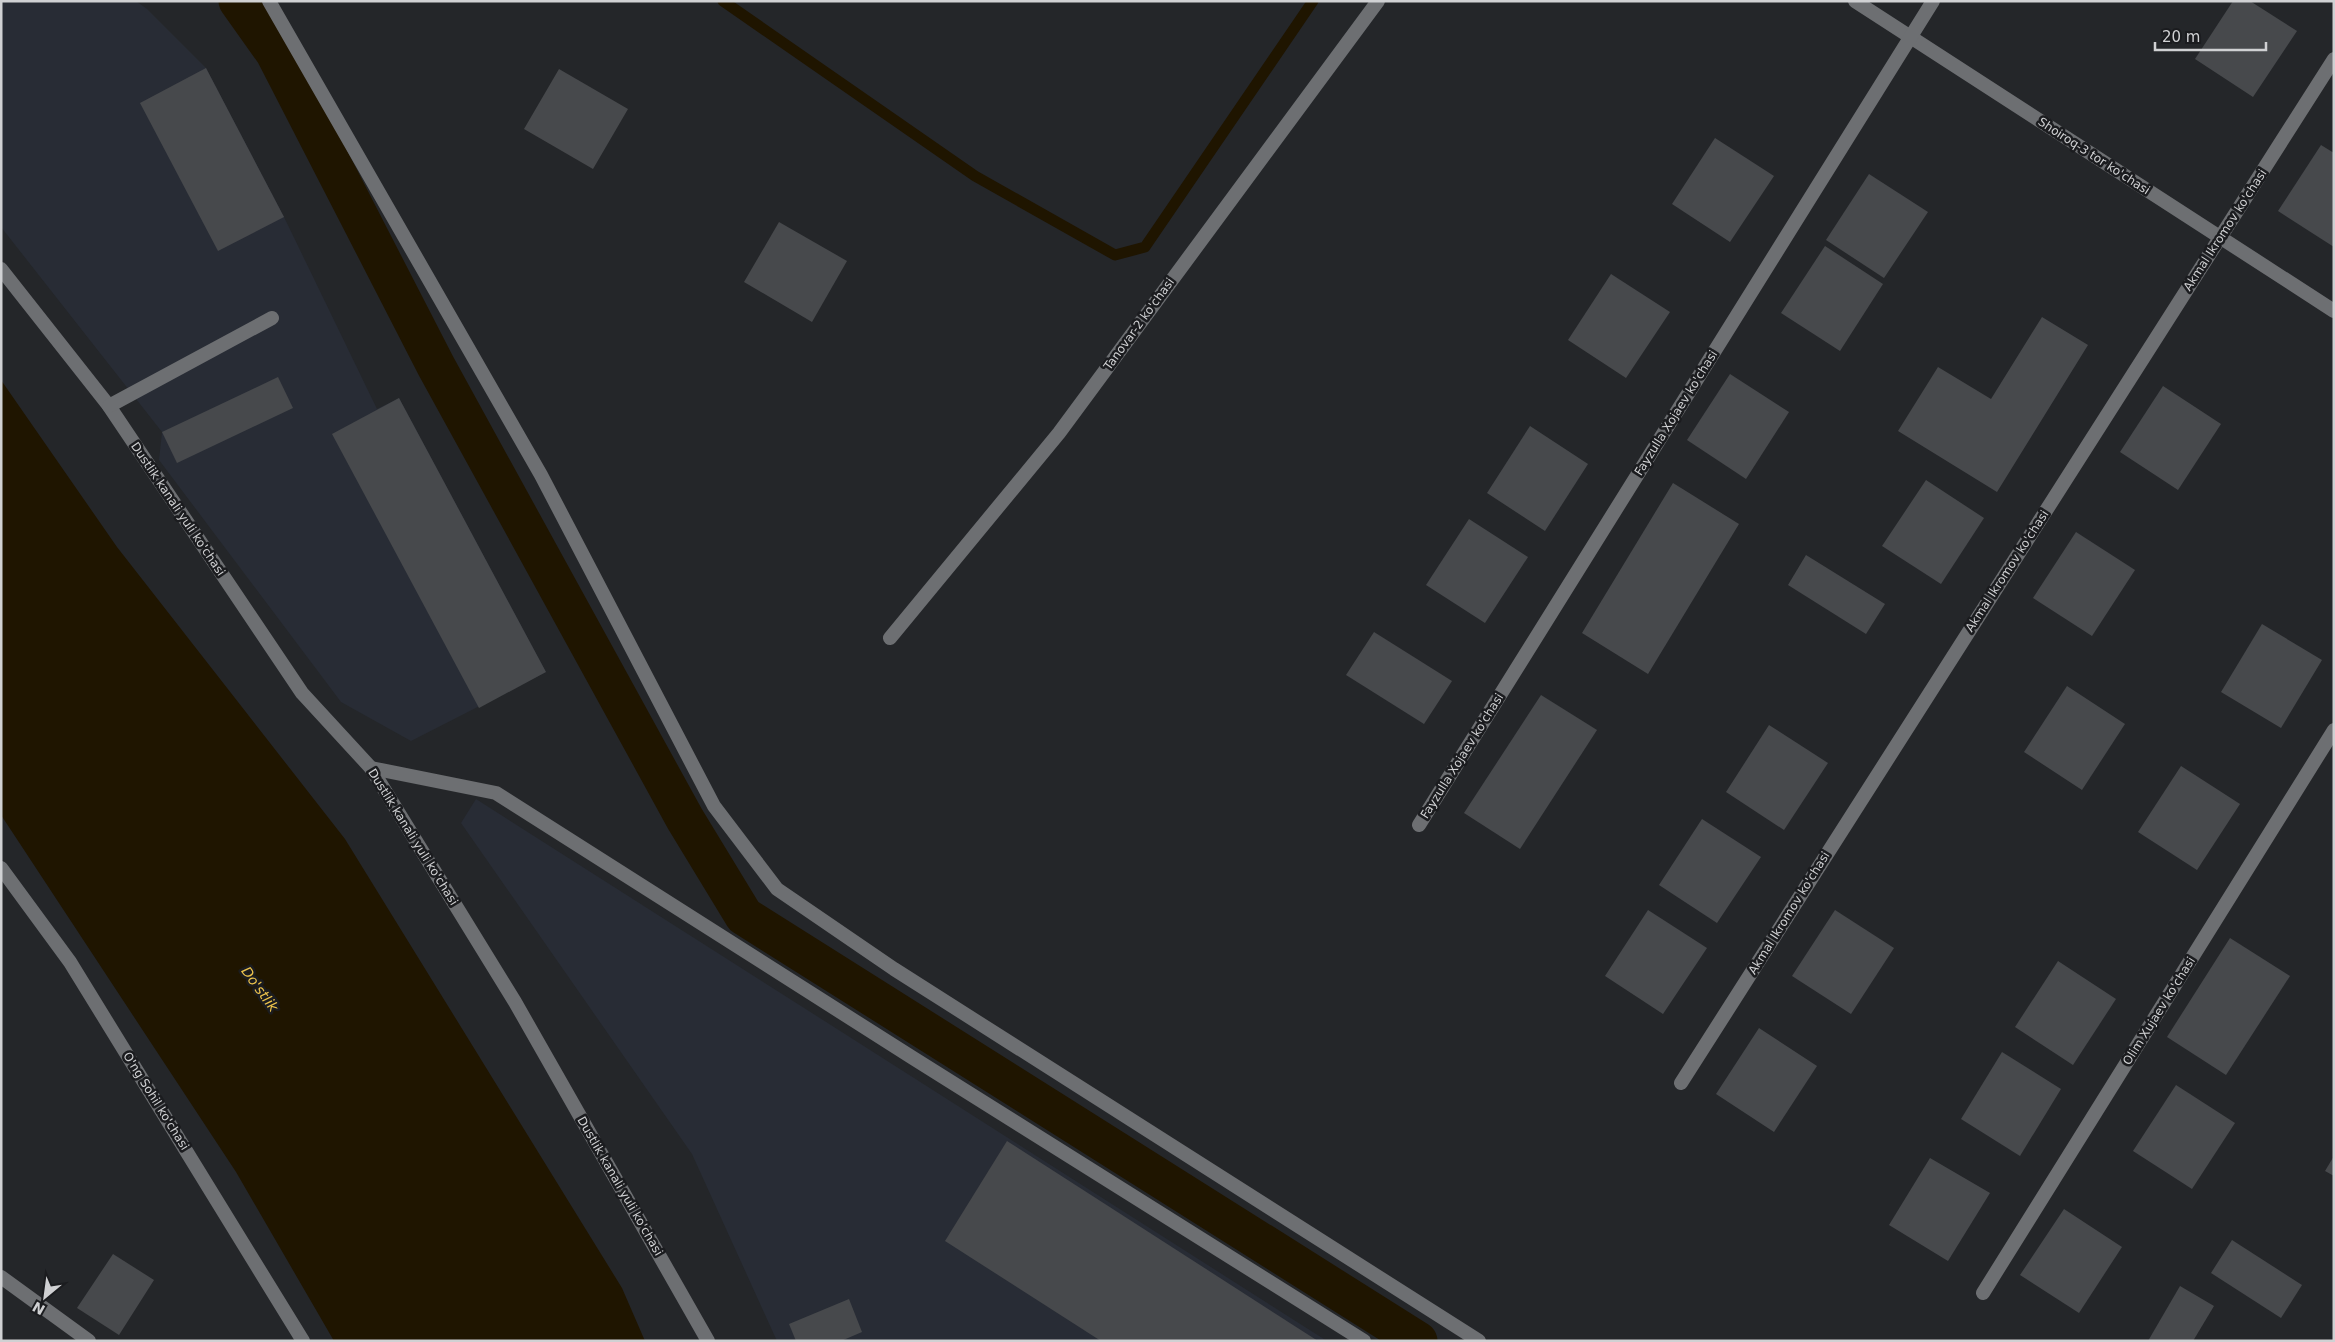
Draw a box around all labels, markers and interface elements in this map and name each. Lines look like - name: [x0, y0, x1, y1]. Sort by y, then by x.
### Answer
- scale bar: [2155, 20, 2266, 52]
- text: 20 m: [2162, 28, 2200, 46]
- street label: Shoiroq-3 tor ko'chasi: [2036, 115, 2152, 197]
- street label: Akmal Ikromov ko'chasi: [2180, 167, 2270, 293]
- street label: Tanovar-2 ko'chasi: [1100, 275, 1177, 374]
- street label: Fayzulla Xojaev ko'chasi: [1632, 348, 1720, 478]
- street label: Dustlik kanali yuli ko'chasi: [128, 439, 228, 579]
- street label: Akmal Ikromov ko'chasi: [1962, 508, 2052, 634]
- street label: Fayzulla Xojaev ko'chasi: [1418, 691, 1506, 821]
- street label: Dustlik kanali yuli ko'chasi: [365, 766, 461, 908]
- street label: Akmal Ikromov ko'chasi: [1745, 849, 1833, 977]
- street label: Olim Xujaev ko'chasi: [2120, 954, 2198, 1068]
- water label: Do'stlik: [238, 963, 282, 1015]
- street label: O'ng Sohil ko'chasi: [120, 1049, 192, 1153]
- street label: Dustlik kanali yuli ko'chasi: [574, 1114, 666, 1258]
- north arrow: [20, 1272, 70, 1322]
- text: N: [30, 1299, 48, 1318]

